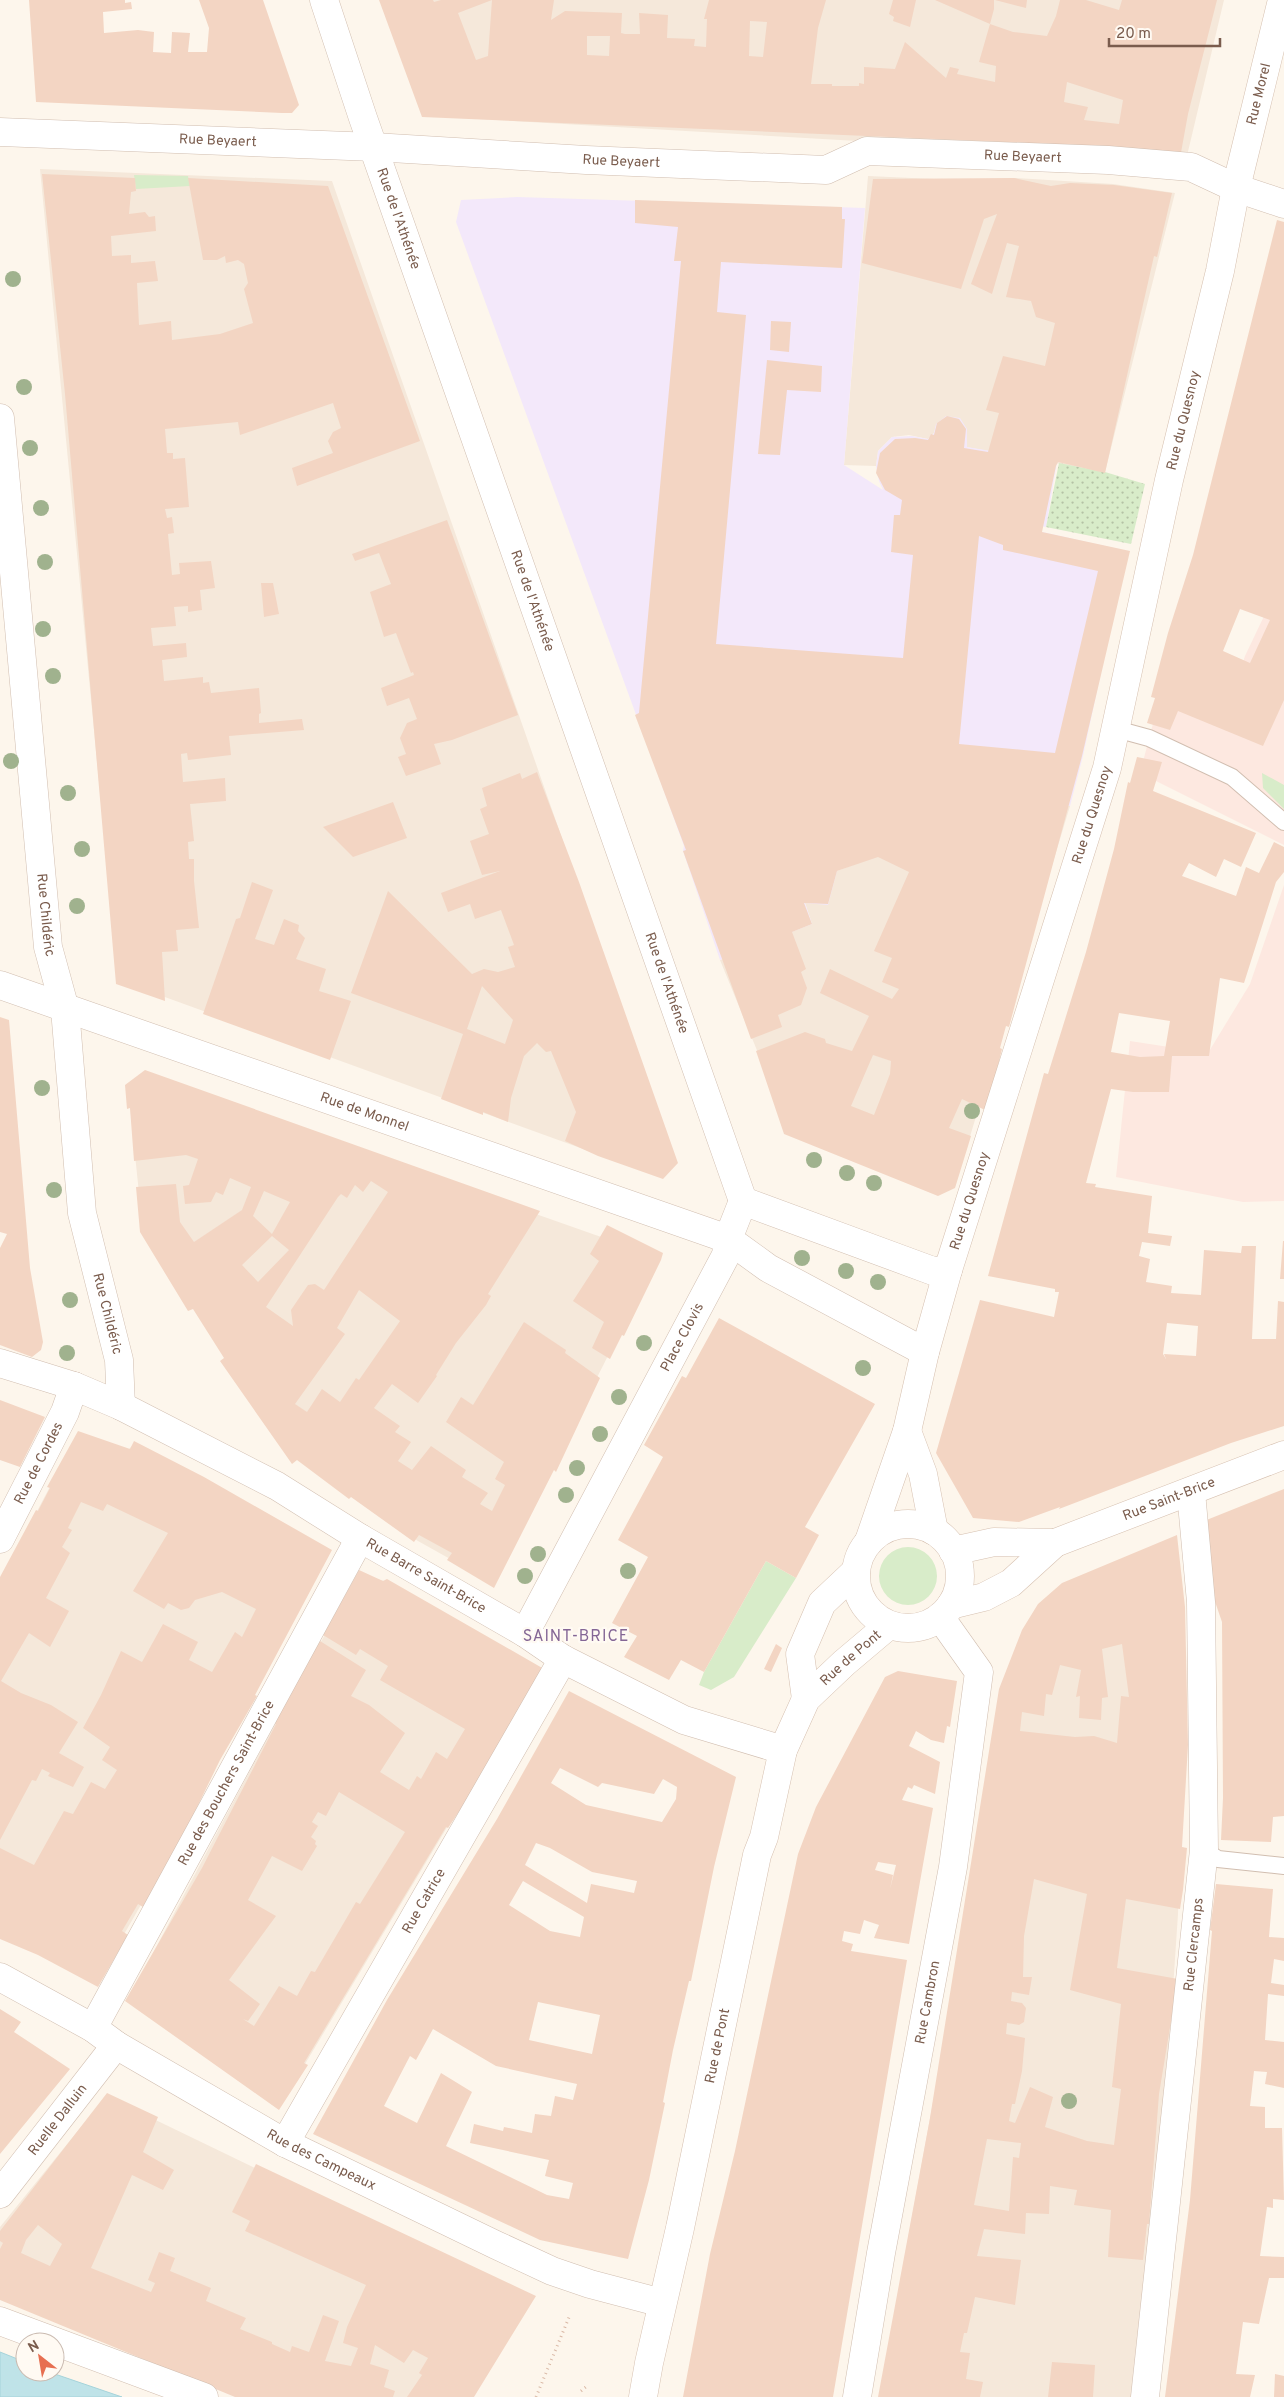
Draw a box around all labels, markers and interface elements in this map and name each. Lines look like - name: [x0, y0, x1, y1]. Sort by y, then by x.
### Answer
- scale bar: [1109, 15, 1220, 47]
- text: 20 m: [1116, 25, 1151, 44]
- street label: Rue Morel: [1243, 61, 1275, 127]
- street label: Rue Beyaert: [179, 131, 257, 151]
- street label: Rue Beyaert: [984, 147, 1062, 167]
- street label: Rue Beyaert: [582, 151, 660, 172]
- street label: Rue de l'Athénée: [373, 166, 424, 272]
- street label: Rue du Quesnoy: [1163, 369, 1204, 472]
- street label: Rue de l'Athénée: [507, 548, 558, 654]
- street label: Rue du Quesnoy: [1069, 764, 1116, 866]
- street label: Rue Childéric: [33, 873, 59, 958]
- street label: Rue de l'Athénée: [641, 930, 692, 1036]
- street label: Rue de Monnel: [318, 1089, 411, 1135]
- street label: Rue du Quesnoy: [946, 1150, 993, 1252]
- street label: Rue Childéric: [89, 1271, 126, 1356]
- street label: Place Clovis: [657, 1300, 708, 1375]
- street label: Rue de Cordes: [11, 1419, 67, 1507]
- street label: Rue Saint-Brice: [1120, 1474, 1218, 1525]
- street label: Rue Barre Saint-Brice: [363, 1535, 489, 1617]
- district label: SAINT-BRICE: [523, 1627, 629, 1647]
- street label: Rue de Pont: [817, 1627, 885, 1690]
- street label: Rue des Bouchers Saint-Brice: [175, 1697, 278, 1869]
- street label: Rue Catrice: [399, 1865, 449, 1937]
- street label: Rue Clercamps: [1180, 1897, 1207, 1992]
- street label: Rue Cambron: [912, 1959, 944, 2046]
- street label: Rue de Pont: [702, 2007, 734, 2085]
- street label: Ruelle Dalluin: [25, 2081, 91, 2159]
- street label: Rue des Campeaux: [264, 2126, 379, 2194]
- north arrow: [15, 2332, 65, 2382]
- text: N: [25, 2337, 43, 2357]

